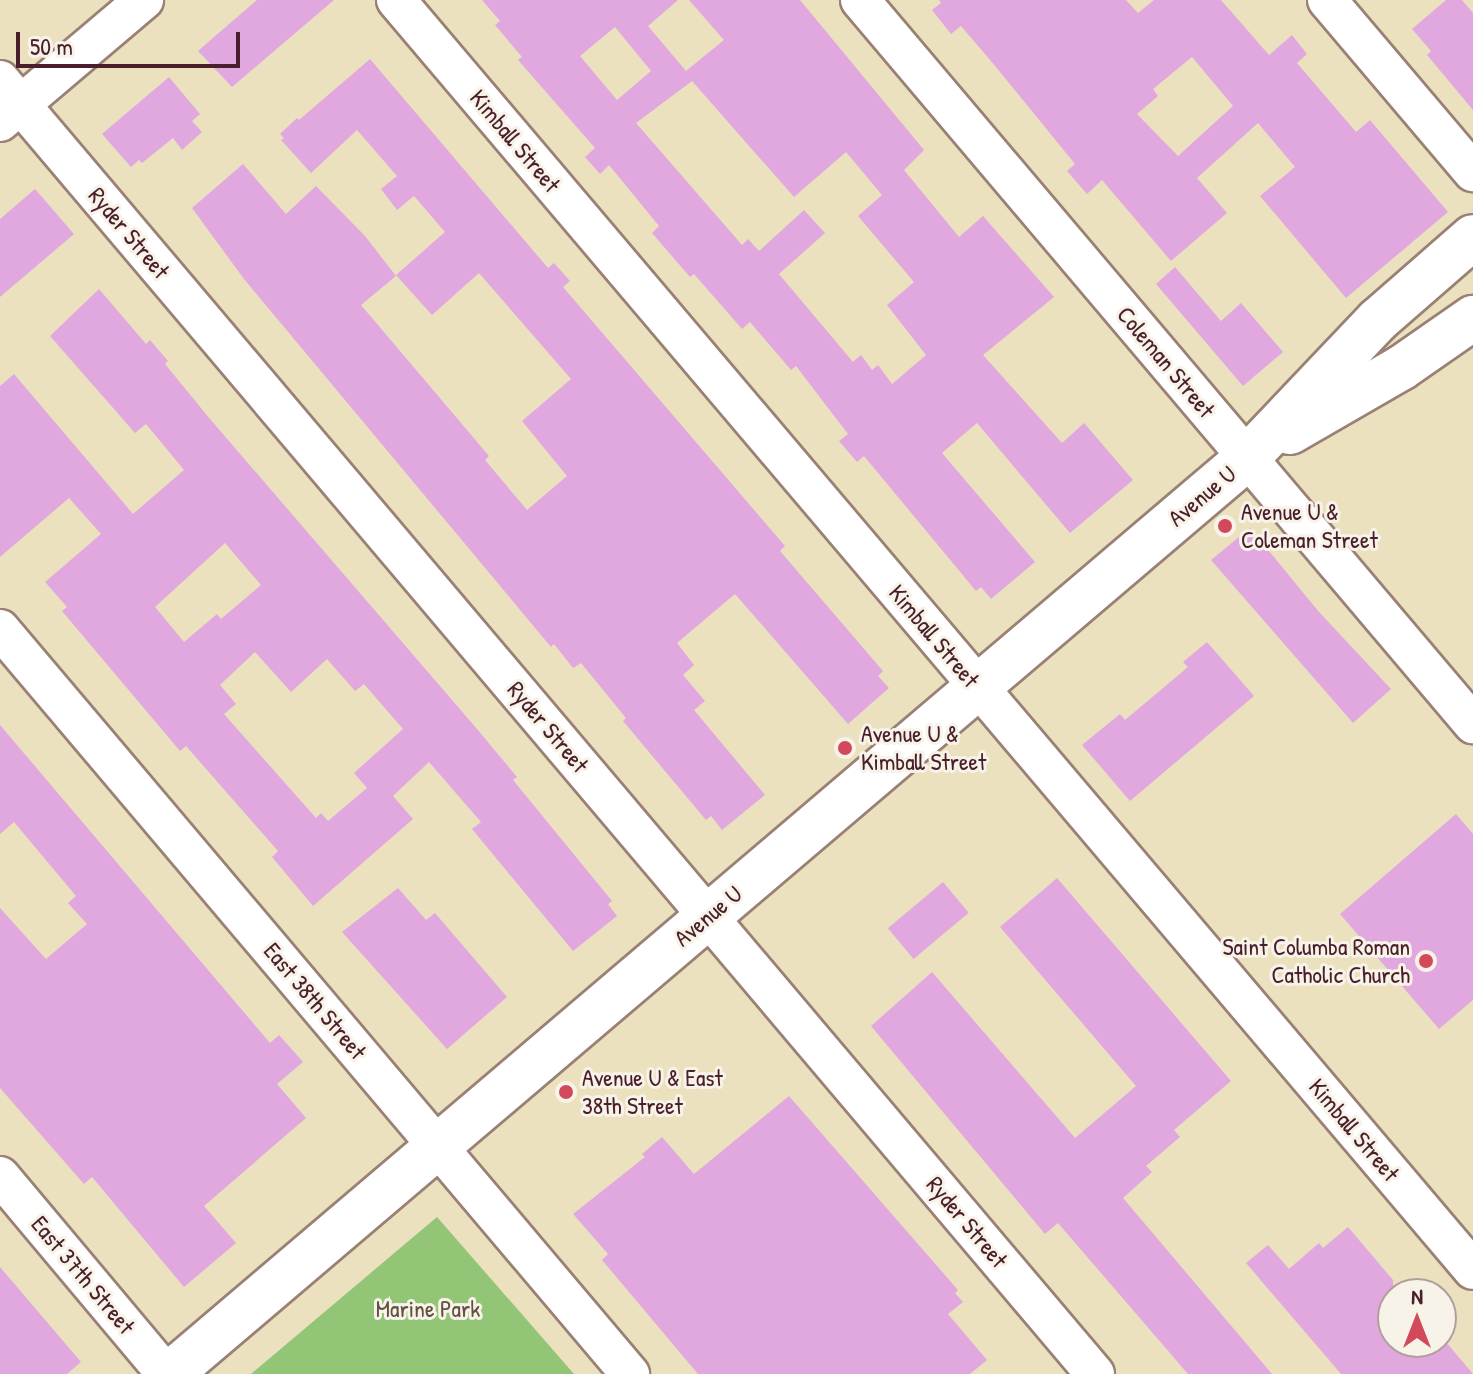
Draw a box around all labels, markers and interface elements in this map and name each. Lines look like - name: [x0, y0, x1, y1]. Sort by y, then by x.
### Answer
- scale bar: [20, 16, 244, 66]
- text: 50 m: [30, 30, 73, 62]
- street label: Kimball Street: [464, 84, 566, 198]
- street label: Ryder Street: [82, 181, 176, 285]
- street label: Coleman Street: [1111, 300, 1221, 424]
- street label: Avenue U: [1162, 459, 1242, 533]
- place label: Avenue U & Coleman Street: [1241, 498, 1378, 554]
- marker: Avenue U & Coleman Street: [1216, 517, 1234, 535]
- street label: Kimball Street: [883, 579, 985, 693]
- street label: Ryder Street: [501, 675, 595, 779]
- place label: Avenue U & Kimball Street: [861, 720, 986, 776]
- marker: Avenue U & Kimball Street: [836, 739, 854, 757]
- street label: Avenue U: [668, 879, 748, 953]
- place label: Saint Columba Roman Catholic Church: [1222, 933, 1410, 989]
- street label: East 38th Street: [258, 937, 372, 1065]
- marker: Saint Columba Roman Catholic Church: [1417, 952, 1435, 970]
- place label: Avenue U & East 38th Street: [582, 1064, 723, 1120]
- street label: Kimball Street: [1303, 1073, 1405, 1187]
- marker: Avenue U & East 38th Street: [557, 1083, 575, 1101]
- street label: Ryder Street: [920, 1170, 1014, 1274]
- street label: East 37th Street: [25, 1210, 141, 1340]
- north arrow: [1377, 1278, 1457, 1358]
- text: N: [1411, 1281, 1423, 1311]
- park label: Marine Park: [376, 1295, 480, 1323]

